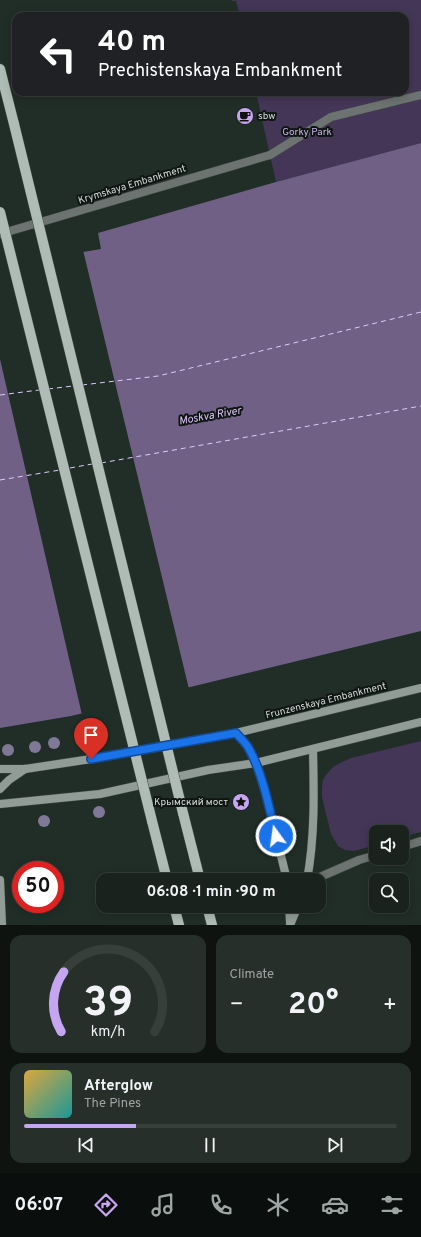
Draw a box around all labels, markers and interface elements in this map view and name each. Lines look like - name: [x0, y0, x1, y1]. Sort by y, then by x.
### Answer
- text: 40 m: [98, 25, 166, 61]
- icon: left: [32, 28, 84, 80]
- text: Prechistenskaya Embankment: [98, 60, 342, 83]
- cafe icon: sbw: [235, 106, 255, 126]
- place label: sbw: [258, 110, 275, 123]
- park label: Gorky Park: [282, 126, 332, 139]
- street label: Krymskaya Embankment: [77, 162, 188, 208]
- water label: Moskva River: [178, 403, 243, 428]
- street label: Frunzenskaya Embankment: [264, 680, 388, 722]
- pin: [74, 718, 108, 759]
- icon: arrive: [80, 724, 102, 746]
- place icon: Крымский мост: [231, 792, 251, 812]
- place label: Крымский мост: [154, 796, 228, 809]
- position arrow: [255, 815, 297, 857]
- map controls: [369, 825, 409, 913]
- button: sound: [369, 825, 409, 865]
- speed limit sign: 50: [12, 861, 64, 913]
- button: search: [369, 873, 409, 913]
- text: 06:08 · 1 min · 90 m: [146, 883, 276, 902]
- text: Climate: [230, 967, 274, 983]
- text: 39: [83, 978, 133, 1031]
- text: 20°: [288, 987, 339, 1024]
- text: −: [230, 992, 244, 1019]
- text: +: [383, 992, 397, 1019]
- text: km/h: [90, 1023, 125, 1041]
- text: Afterglow: [84, 1077, 153, 1096]
- text: The Pines: [84, 1096, 141, 1112]
- icon: previous: [75, 1134, 97, 1156]
- icon: pause: [199, 1134, 221, 1156]
- icon: next: [324, 1134, 346, 1156]
- icon: directions: [92, 1191, 120, 1219]
- icon: music: [149, 1191, 177, 1219]
- icon: phone: [207, 1191, 235, 1219]
- icon: climate: [264, 1191, 292, 1219]
- icon: car: [321, 1191, 349, 1219]
- icon: filters: [378, 1191, 406, 1219]
- text: 06:07: [15, 1194, 63, 1217]

